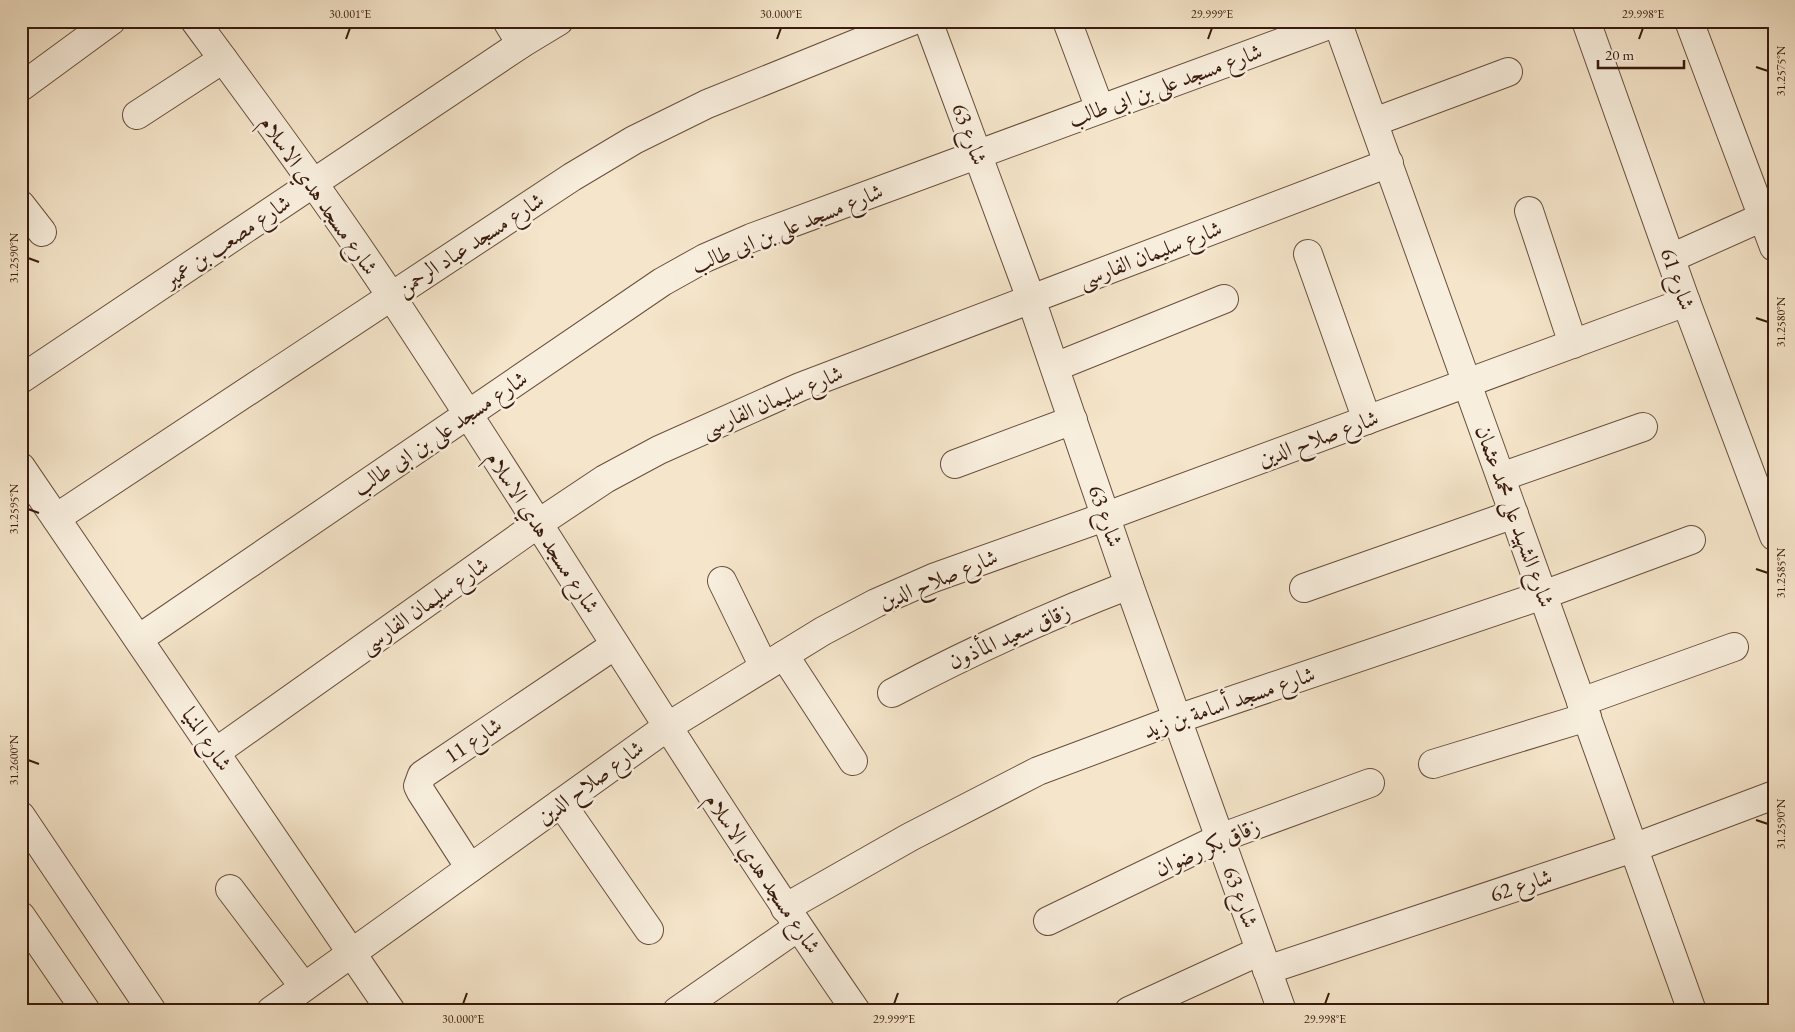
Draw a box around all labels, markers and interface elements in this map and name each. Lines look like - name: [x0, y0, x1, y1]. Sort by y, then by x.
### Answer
- text: 30.001°E: [329, 6, 371, 22]
- text: 30.000°E: [760, 6, 802, 22]
- text: 29.999°E: [1191, 6, 1233, 22]
- text: 29.998°E: [1622, 6, 1664, 22]
- street label: شارع مسجد على بن ابى طالب: [1064, 36, 1268, 137]
- scale bar: [1598, 38, 1684, 70]
- text: 20 m: [1605, 45, 1634, 64]
- text: 31.2575°N: [1773, 45, 1789, 96]
- street label: شارع 63: [942, 99, 995, 170]
- street label: شارع مسجد هدي الاسلام: [249, 110, 385, 283]
- street label: شارع مسجد على بن ابى طالب: [687, 176, 889, 283]
- street label: شارع مسجد عباد الرحمن: [390, 185, 552, 306]
- street label: شارع مصعب بن عمير: [156, 188, 298, 299]
- street label: شارع سليمان الفارسى: [1074, 213, 1227, 298]
- text: 31.2590°N: [6, 232, 22, 283]
- street label: شارع 61: [1650, 244, 1702, 315]
- text: 31.2580°N: [1773, 296, 1789, 347]
- street label: شارع سليمان الفارسى: [697, 358, 849, 448]
- street label: شارع مسجد على بن ابى طالب: [347, 364, 535, 506]
- street label: شارع صلاح الدين: [1254, 403, 1384, 478]
- street label: شارع الشهيد على محمد عثمان: [1465, 421, 1561, 613]
- street label: شارع مسجد هدي الاسلام: [475, 445, 606, 622]
- street label: شارع 63: [1078, 481, 1130, 552]
- text: 31.2595°N: [6, 483, 22, 534]
- street label: شارع صلاح الدين: [874, 542, 1004, 621]
- text: 31.2585°N: [1773, 547, 1789, 598]
- street label: شارع سليمان الفارسى: [354, 550, 497, 664]
- street label: زقاق سعيد المأذون: [943, 595, 1075, 676]
- street label: شارع مسجد أسامة بن زيد: [1139, 658, 1320, 749]
- street label: شارع المنيا: [172, 701, 239, 779]
- street label: شارع 11: [438, 710, 510, 773]
- street label: شارع صلاح الدين: [530, 733, 653, 835]
- text: 31.2600°N: [6, 734, 22, 785]
- street label: شارع مسجد هدي الاسلام: [694, 787, 828, 962]
- text: 31.2590°N: [1773, 798, 1789, 849]
- street label: زقاق بكر رضوان: [1150, 811, 1264, 883]
- street label: شارع 62: [1486, 861, 1557, 912]
- street label: شارع 63: [1213, 862, 1266, 933]
- text: 30.000°E: [442, 1011, 484, 1027]
- text: 29.999°E: [873, 1011, 915, 1027]
- text: 29.998°E: [1304, 1011, 1346, 1027]

